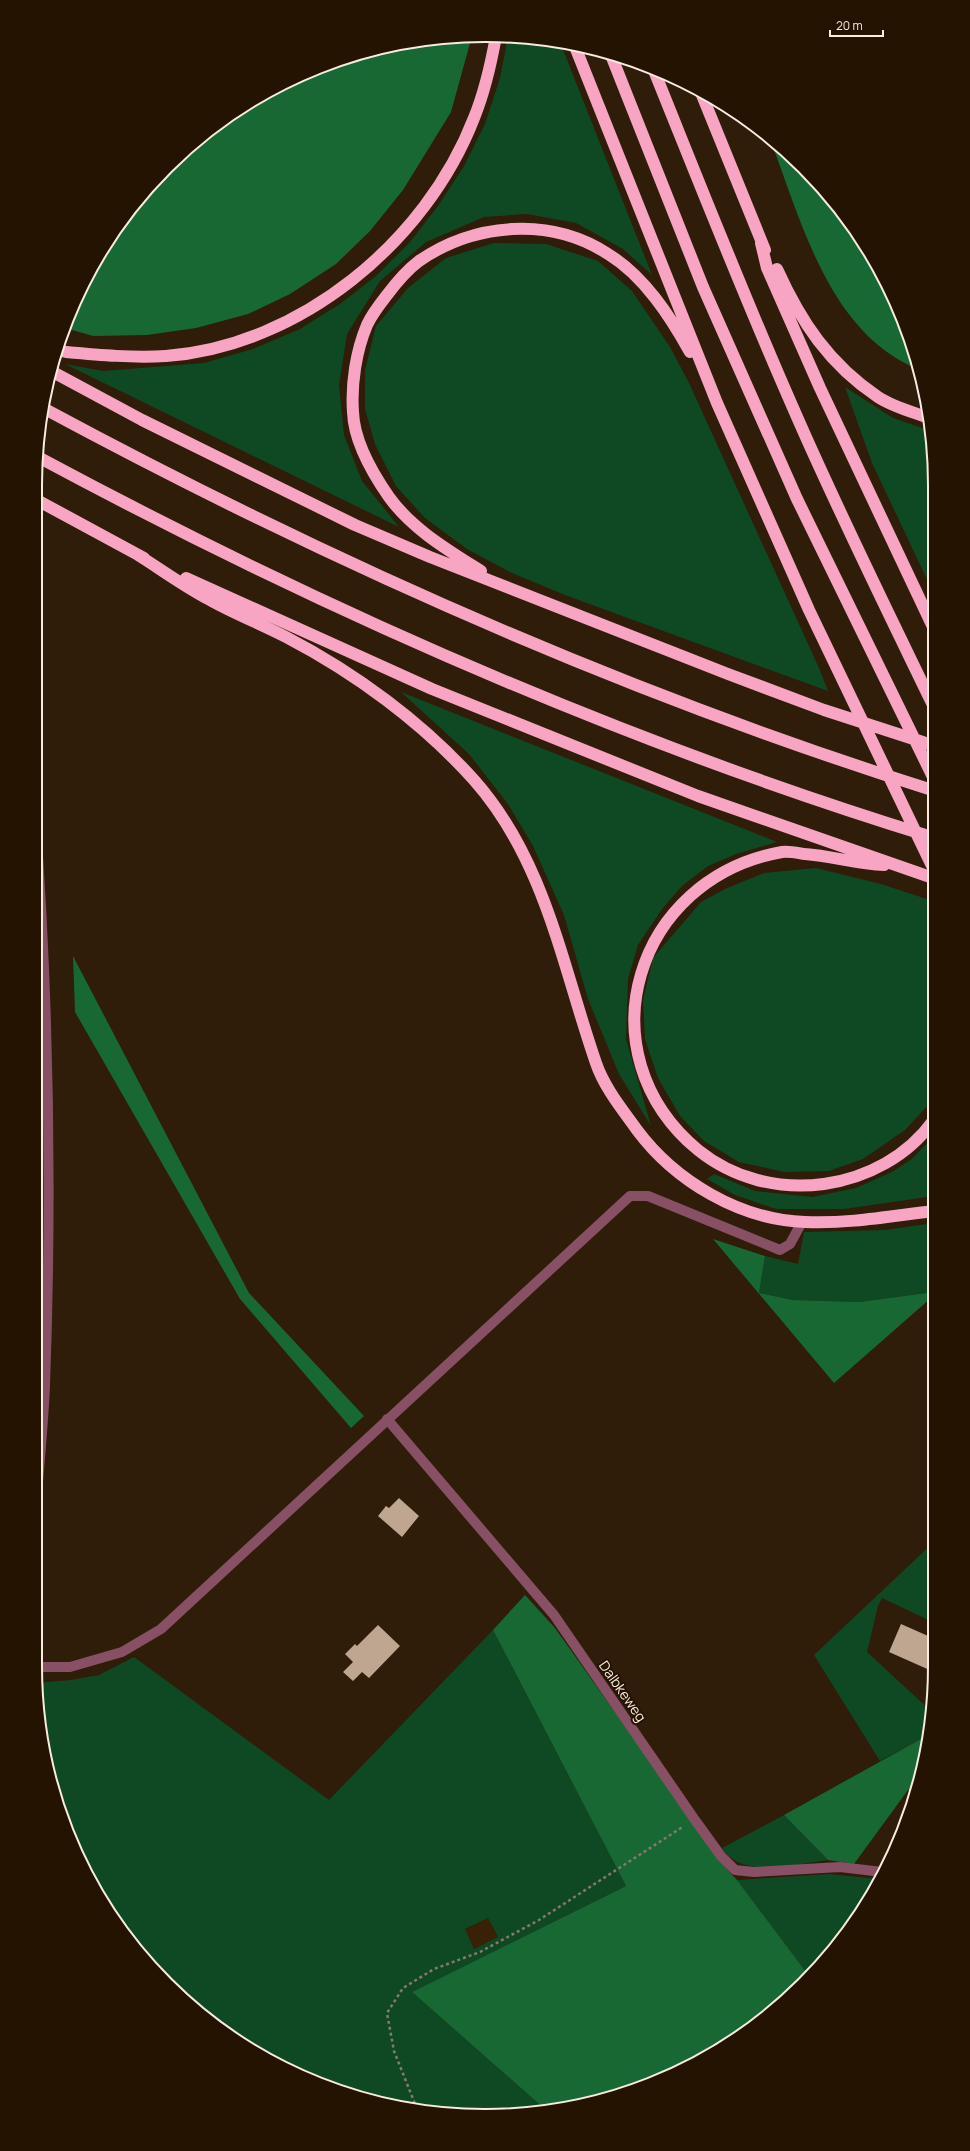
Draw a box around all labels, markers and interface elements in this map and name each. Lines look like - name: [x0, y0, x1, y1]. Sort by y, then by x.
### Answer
- scale bar: [830, 12, 883, 38]
- text: 20 m: [836, 17, 863, 34]
- street label: Dalbkeweg: [595, 1657, 651, 1725]

